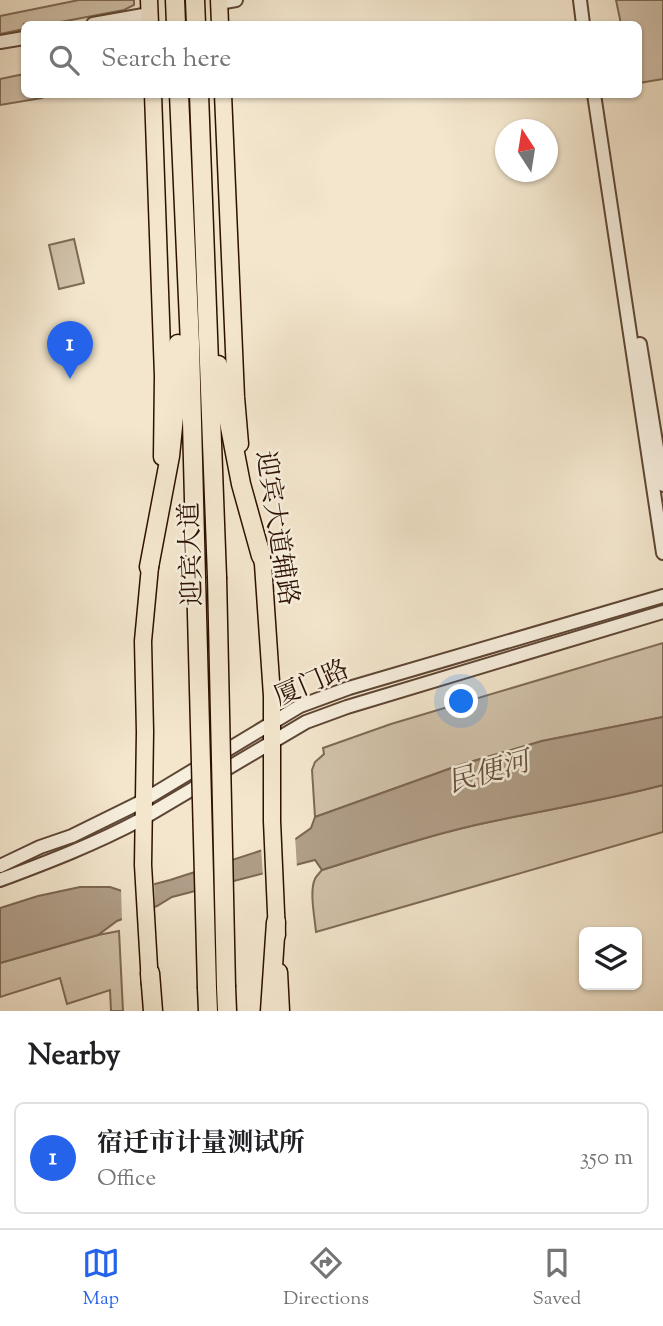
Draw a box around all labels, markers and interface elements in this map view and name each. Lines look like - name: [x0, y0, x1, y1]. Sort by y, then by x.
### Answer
- search box: [21, 21, 642, 98]
- icon: search: [45, 41, 83, 79]
- text: Search here: [101, 41, 231, 78]
- north arrow: [495, 119, 558, 182]
- pin: 1: [47, 321, 93, 379]
- street label: 迎宾大道辅路: [245, 448, 306, 608]
- street label: 迎宾大道: [172, 501, 213, 607]
- street label: 厦门路: [269, 652, 355, 717]
- your location: [444, 684, 478, 718]
- water label: 民便河: [443, 742, 540, 805]
- map controls: [579, 927, 642, 990]
- button: layers: [579, 927, 642, 990]
- text: Nearby: [28, 1035, 120, 1078]
- text: 宿迁市计量测试所: [97, 1126, 305, 1163]
- text: 1: [49, 1142, 57, 1175]
- text: 350 m: [580, 1142, 633, 1175]
- text: Office: [97, 1163, 156, 1196]
- tab: Map: [82, 1244, 120, 1313]
- tab: Directions: [283, 1244, 369, 1313]
- tab: Saved: [532, 1244, 581, 1313]

